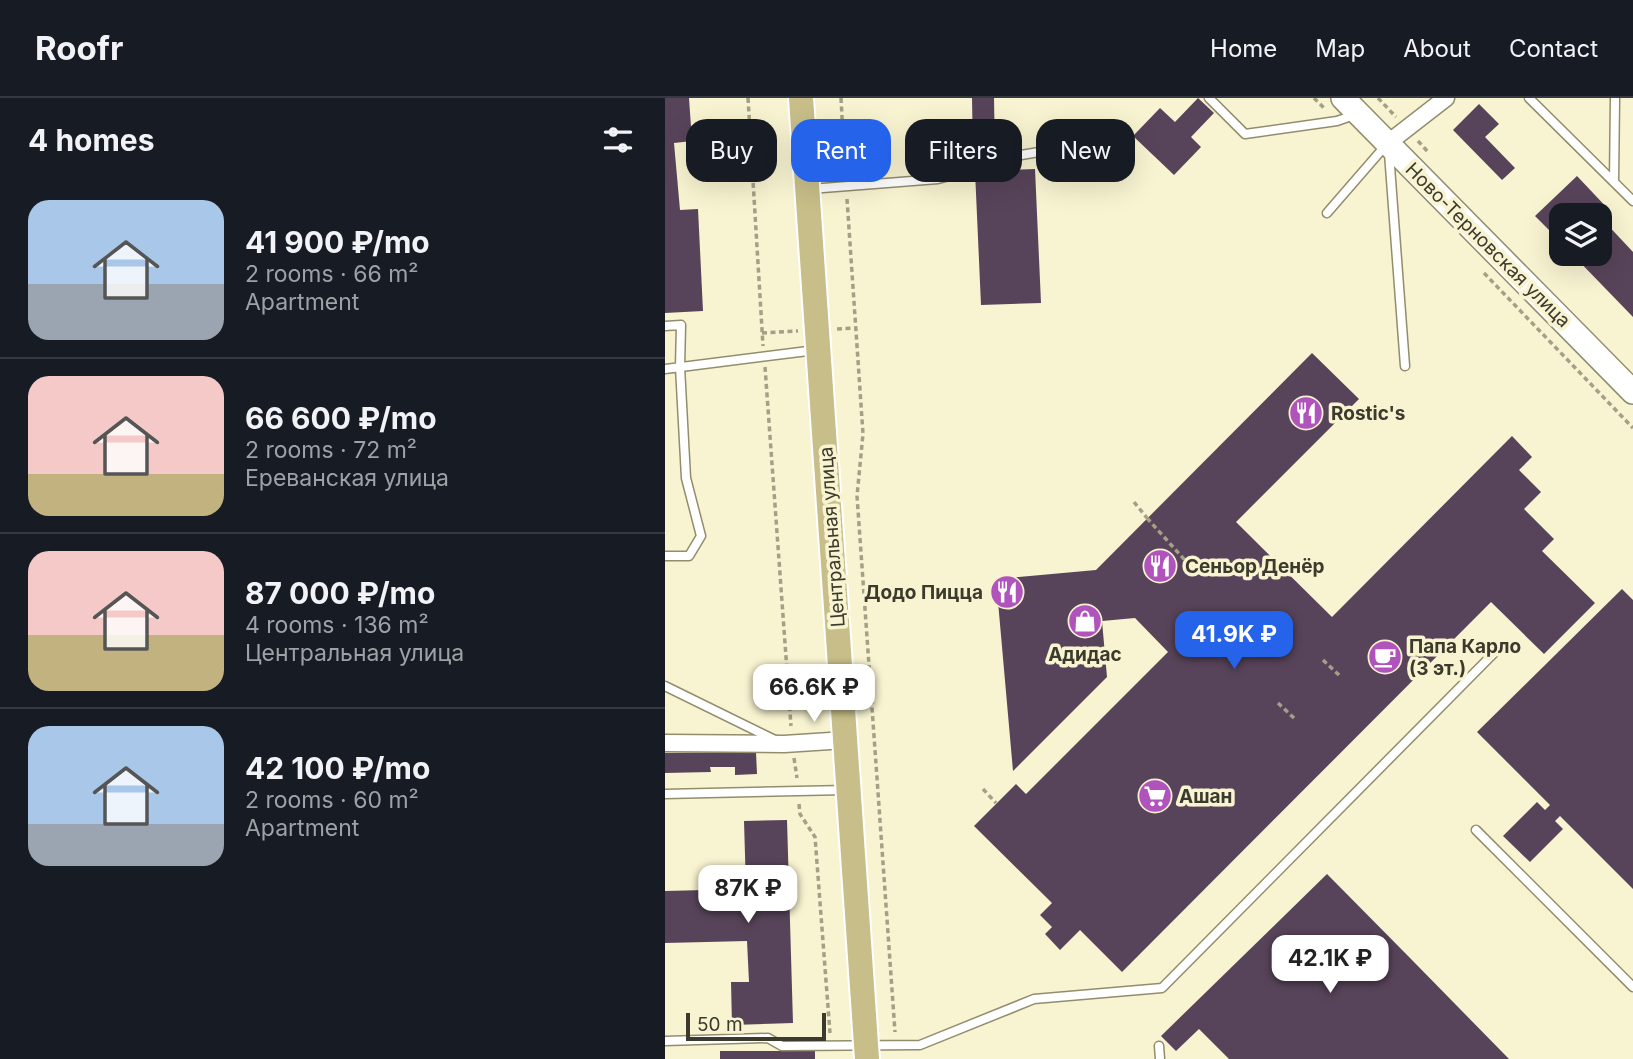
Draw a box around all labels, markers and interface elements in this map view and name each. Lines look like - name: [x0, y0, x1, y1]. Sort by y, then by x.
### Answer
- text: Roofr: [35, 28, 123, 68]
- text: Home: [1210, 34, 1277, 63]
- text: Map: [1315, 34, 1365, 63]
- text: About: [1403, 34, 1471, 63]
- text: Contact: [1509, 34, 1598, 63]
- chip: Buy: [686, 119, 777, 182]
- chip: Rent: [791, 119, 891, 182]
- chip: Filters: [905, 119, 1022, 182]
- chip: New: [1036, 119, 1135, 182]
- icon: filters: [599, 121, 637, 159]
- text: 4 homes: [28, 122, 155, 158]
- street label: Ново-Терновская улица: [1401, 158, 1575, 332]
- map controls: [1549, 203, 1612, 266]
- button: layers: [1549, 203, 1612, 266]
- text: 41 900 ₽/mo: [245, 224, 430, 260]
- icon: home: [84, 228, 168, 312]
- text: 2 rooms · 66 m²: [245, 260, 419, 288]
- text: Apartment: [245, 288, 359, 316]
- restaurant icon: Rostic's: [1287, 394, 1325, 432]
- text: 66 600 ₽/mo: [245, 400, 437, 436]
- place label: Rostic's: [1331, 402, 1405, 425]
- icon: home: [84, 404, 168, 488]
- text: 2 rooms · 72 m²: [245, 436, 417, 464]
- street label: Центральная улица: [814, 446, 850, 628]
- text: Ереванская улица: [245, 464, 449, 492]
- restaurant icon: Сеньор Денёр: [1141, 547, 1179, 585]
- place label: Сеньор Денёр: [1185, 555, 1324, 578]
- restaurant icon: Додо Пицца: [988, 573, 1026, 611]
- text: 87 000 ₽/mo: [245, 575, 435, 611]
- icon: home: [84, 579, 168, 663]
- place label: Додо Пицца: [864, 581, 983, 604]
- shop icon: Адидас: [1066, 602, 1104, 640]
- text: 4 rooms · 136 m²: [245, 611, 429, 639]
- pin: 41.9K ₽: [1169, 612, 1299, 671]
- text: 41.9K ₽: [1191, 620, 1277, 648]
- place label: Папа Карло (3 эт.): [1409, 635, 1521, 680]
- cafe icon: Папа Карло (3 эт.): [1366, 638, 1404, 676]
- text: Центральная улица: [245, 639, 464, 667]
- place label: Адидас: [1048, 643, 1122, 666]
- pin: 66.6K ₽: [749, 664, 879, 724]
- text: 66.6K ₽: [769, 673, 859, 701]
- text: 42 100 ₽/mo: [245, 750, 430, 786]
- icon: home: [84, 754, 168, 838]
- supermarket icon: Ашан: [1136, 777, 1174, 815]
- place label: Ашан: [1179, 785, 1232, 808]
- text: 2 rooms · 60 m²: [245, 786, 419, 814]
- text: Apartment: [245, 814, 359, 842]
- pin: 87K ₽: [699, 866, 797, 925]
- text: 87K ₽: [714, 874, 782, 902]
- pin: 42.1K ₽: [1265, 936, 1395, 995]
- text: 42.1K ₽: [1288, 944, 1372, 972]
- scale bar: [686, 1010, 826, 1042]
- text: 50 m: [697, 1013, 743, 1036]

